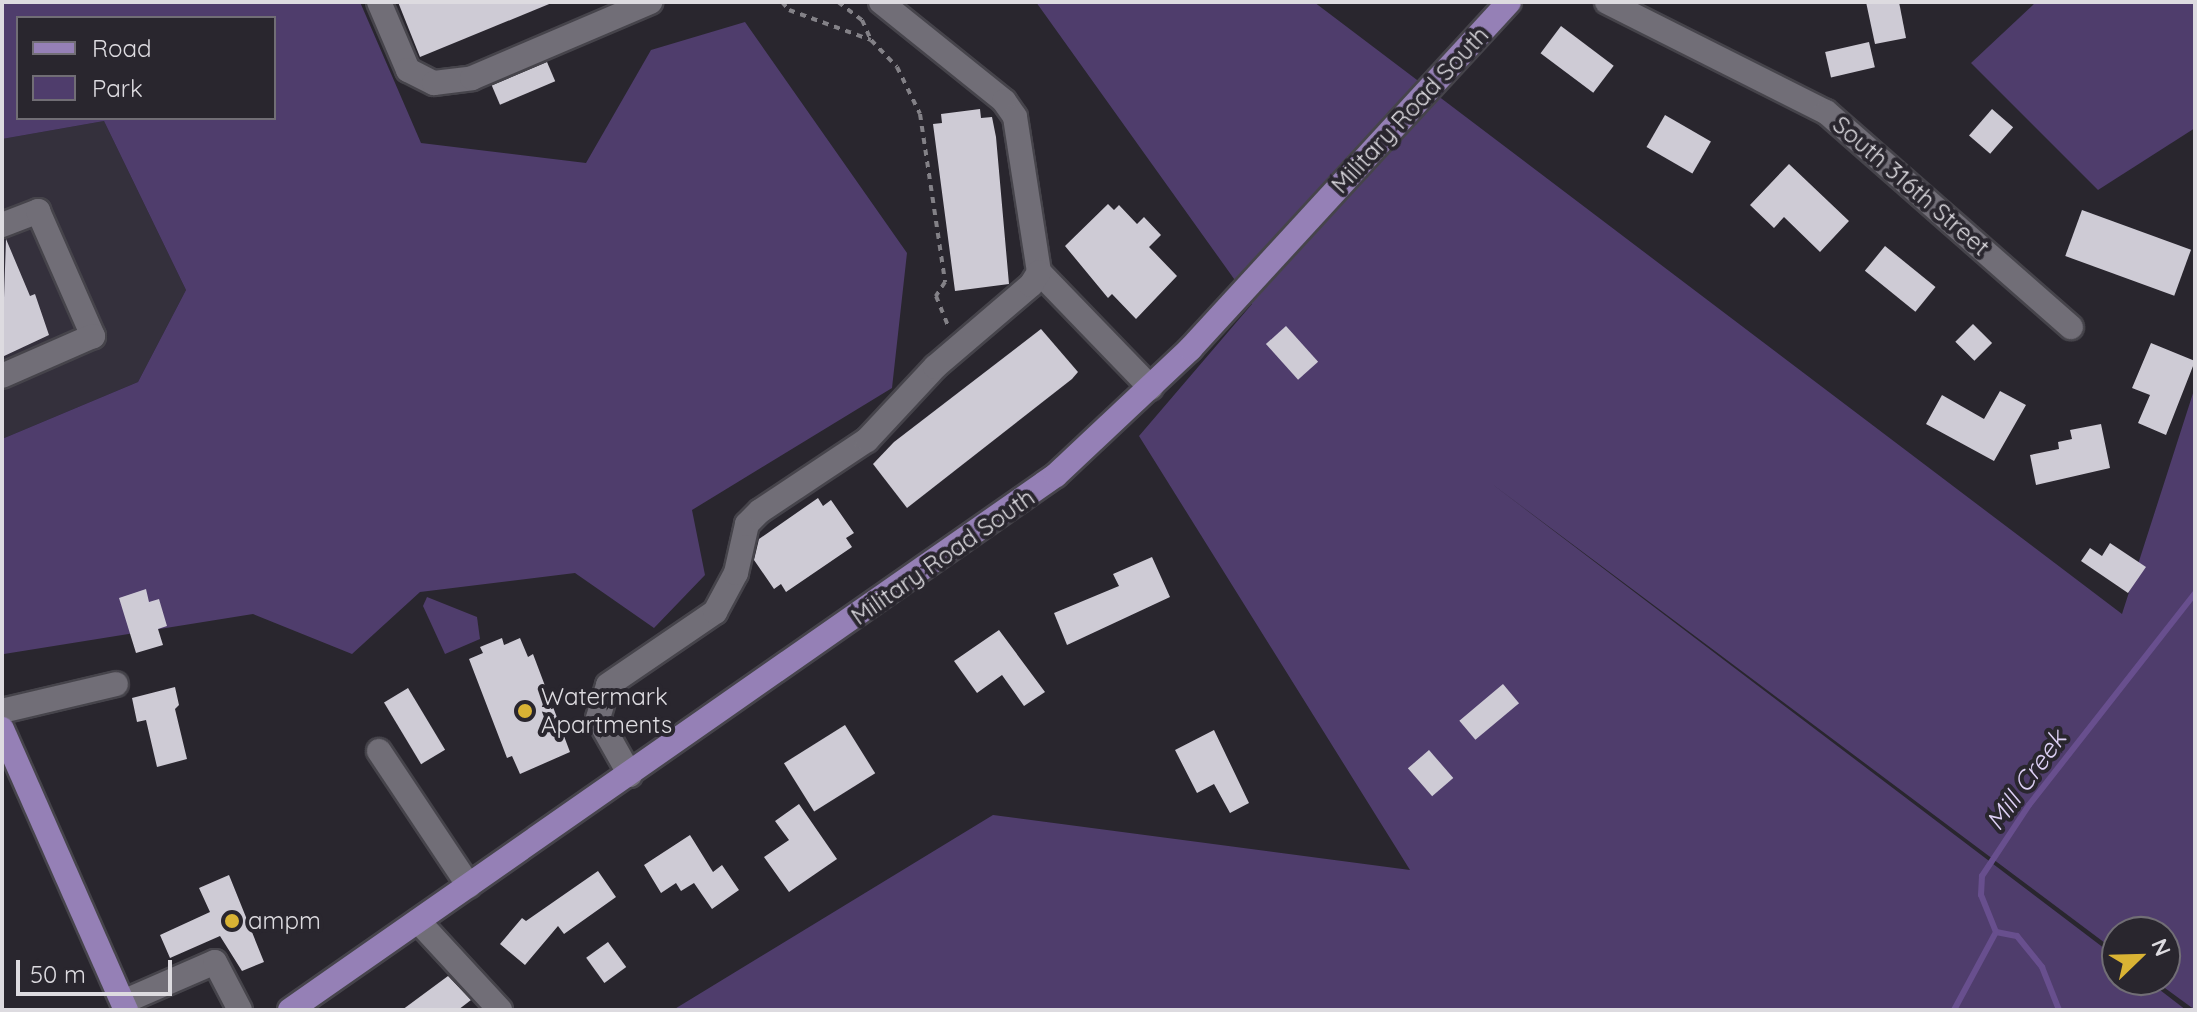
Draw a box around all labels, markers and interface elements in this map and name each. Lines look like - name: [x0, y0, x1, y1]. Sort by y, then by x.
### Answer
- legend: [16, 16, 276, 120]
- street label: Military Road South: [1325, 21, 1495, 199]
- text: Road: [92, 33, 152, 63]
- text: Park: [92, 73, 143, 103]
- street label: South 316th Street: [1827, 110, 1995, 262]
- street label: Military Road South: [846, 483, 1040, 631]
- place label: Watermark Apartments: [541, 683, 672, 739]
- marker: Watermark Apartments: [516, 702, 534, 720]
- water label: Mill Creek: [1979, 724, 2073, 836]
- place label: ampm: [248, 907, 321, 935]
- marker: ampm: [223, 912, 241, 930]
- north arrow: [2101, 916, 2181, 996]
- text: N: [2145, 934, 2177, 960]
- scale bar: [20, 944, 176, 994]
- text: 50 m: [30, 959, 86, 989]

